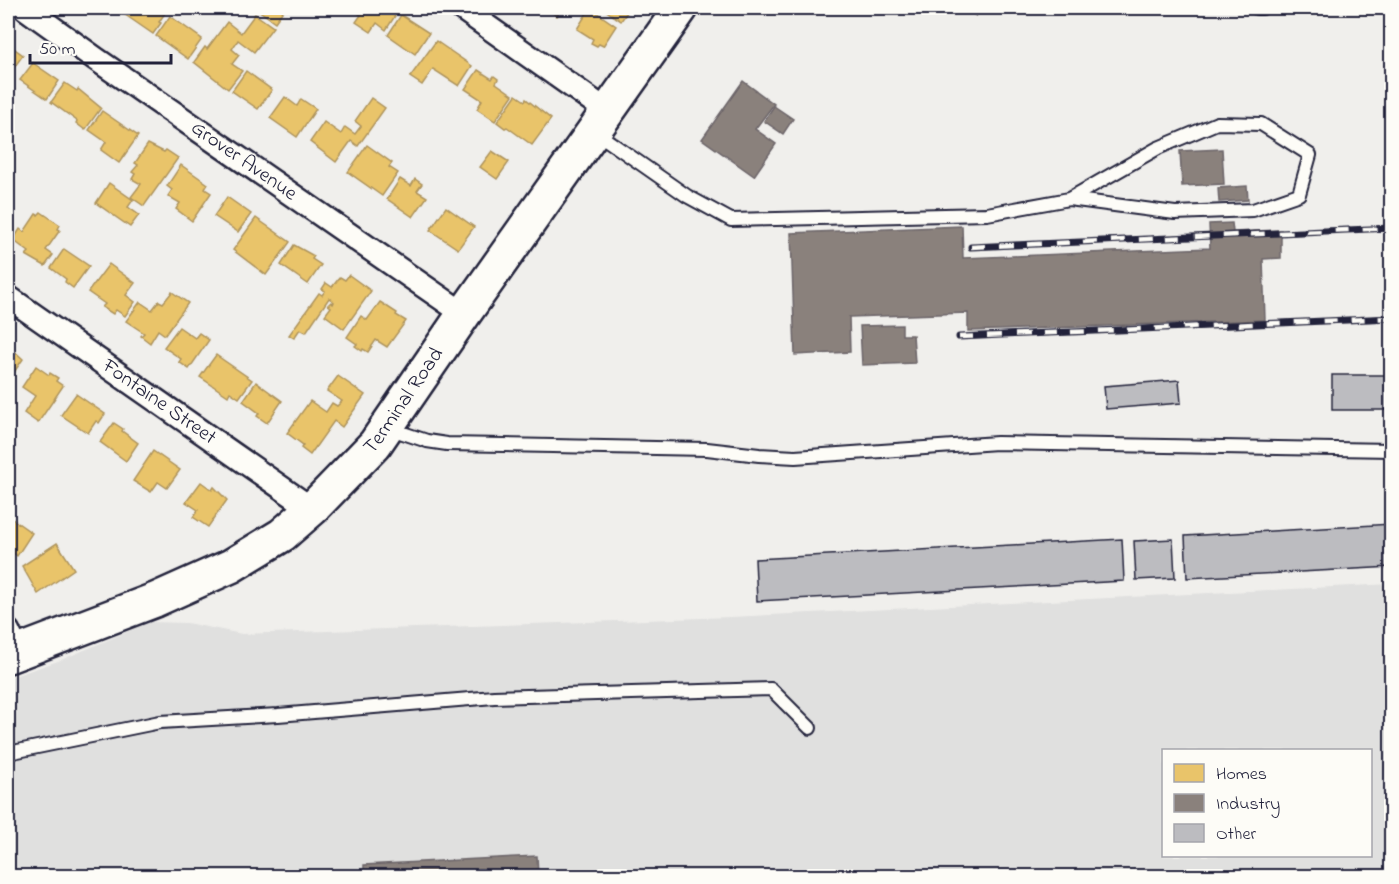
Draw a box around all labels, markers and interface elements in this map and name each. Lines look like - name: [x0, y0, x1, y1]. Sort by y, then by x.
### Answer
- scale bar: [30, 27, 171, 65]
- text: 50 m: [39, 37, 76, 63]
- street label: Grover Avenue: [184, 114, 303, 209]
- street label: Terminal Road: [357, 342, 452, 462]
- street label: Fontaine Street: [95, 351, 222, 453]
- legend: [1162, 749, 1372, 857]
- text: Homes: [1216, 762, 1267, 788]
- text: Industry: [1216, 792, 1280, 818]
- text: Other: [1216, 822, 1256, 848]

